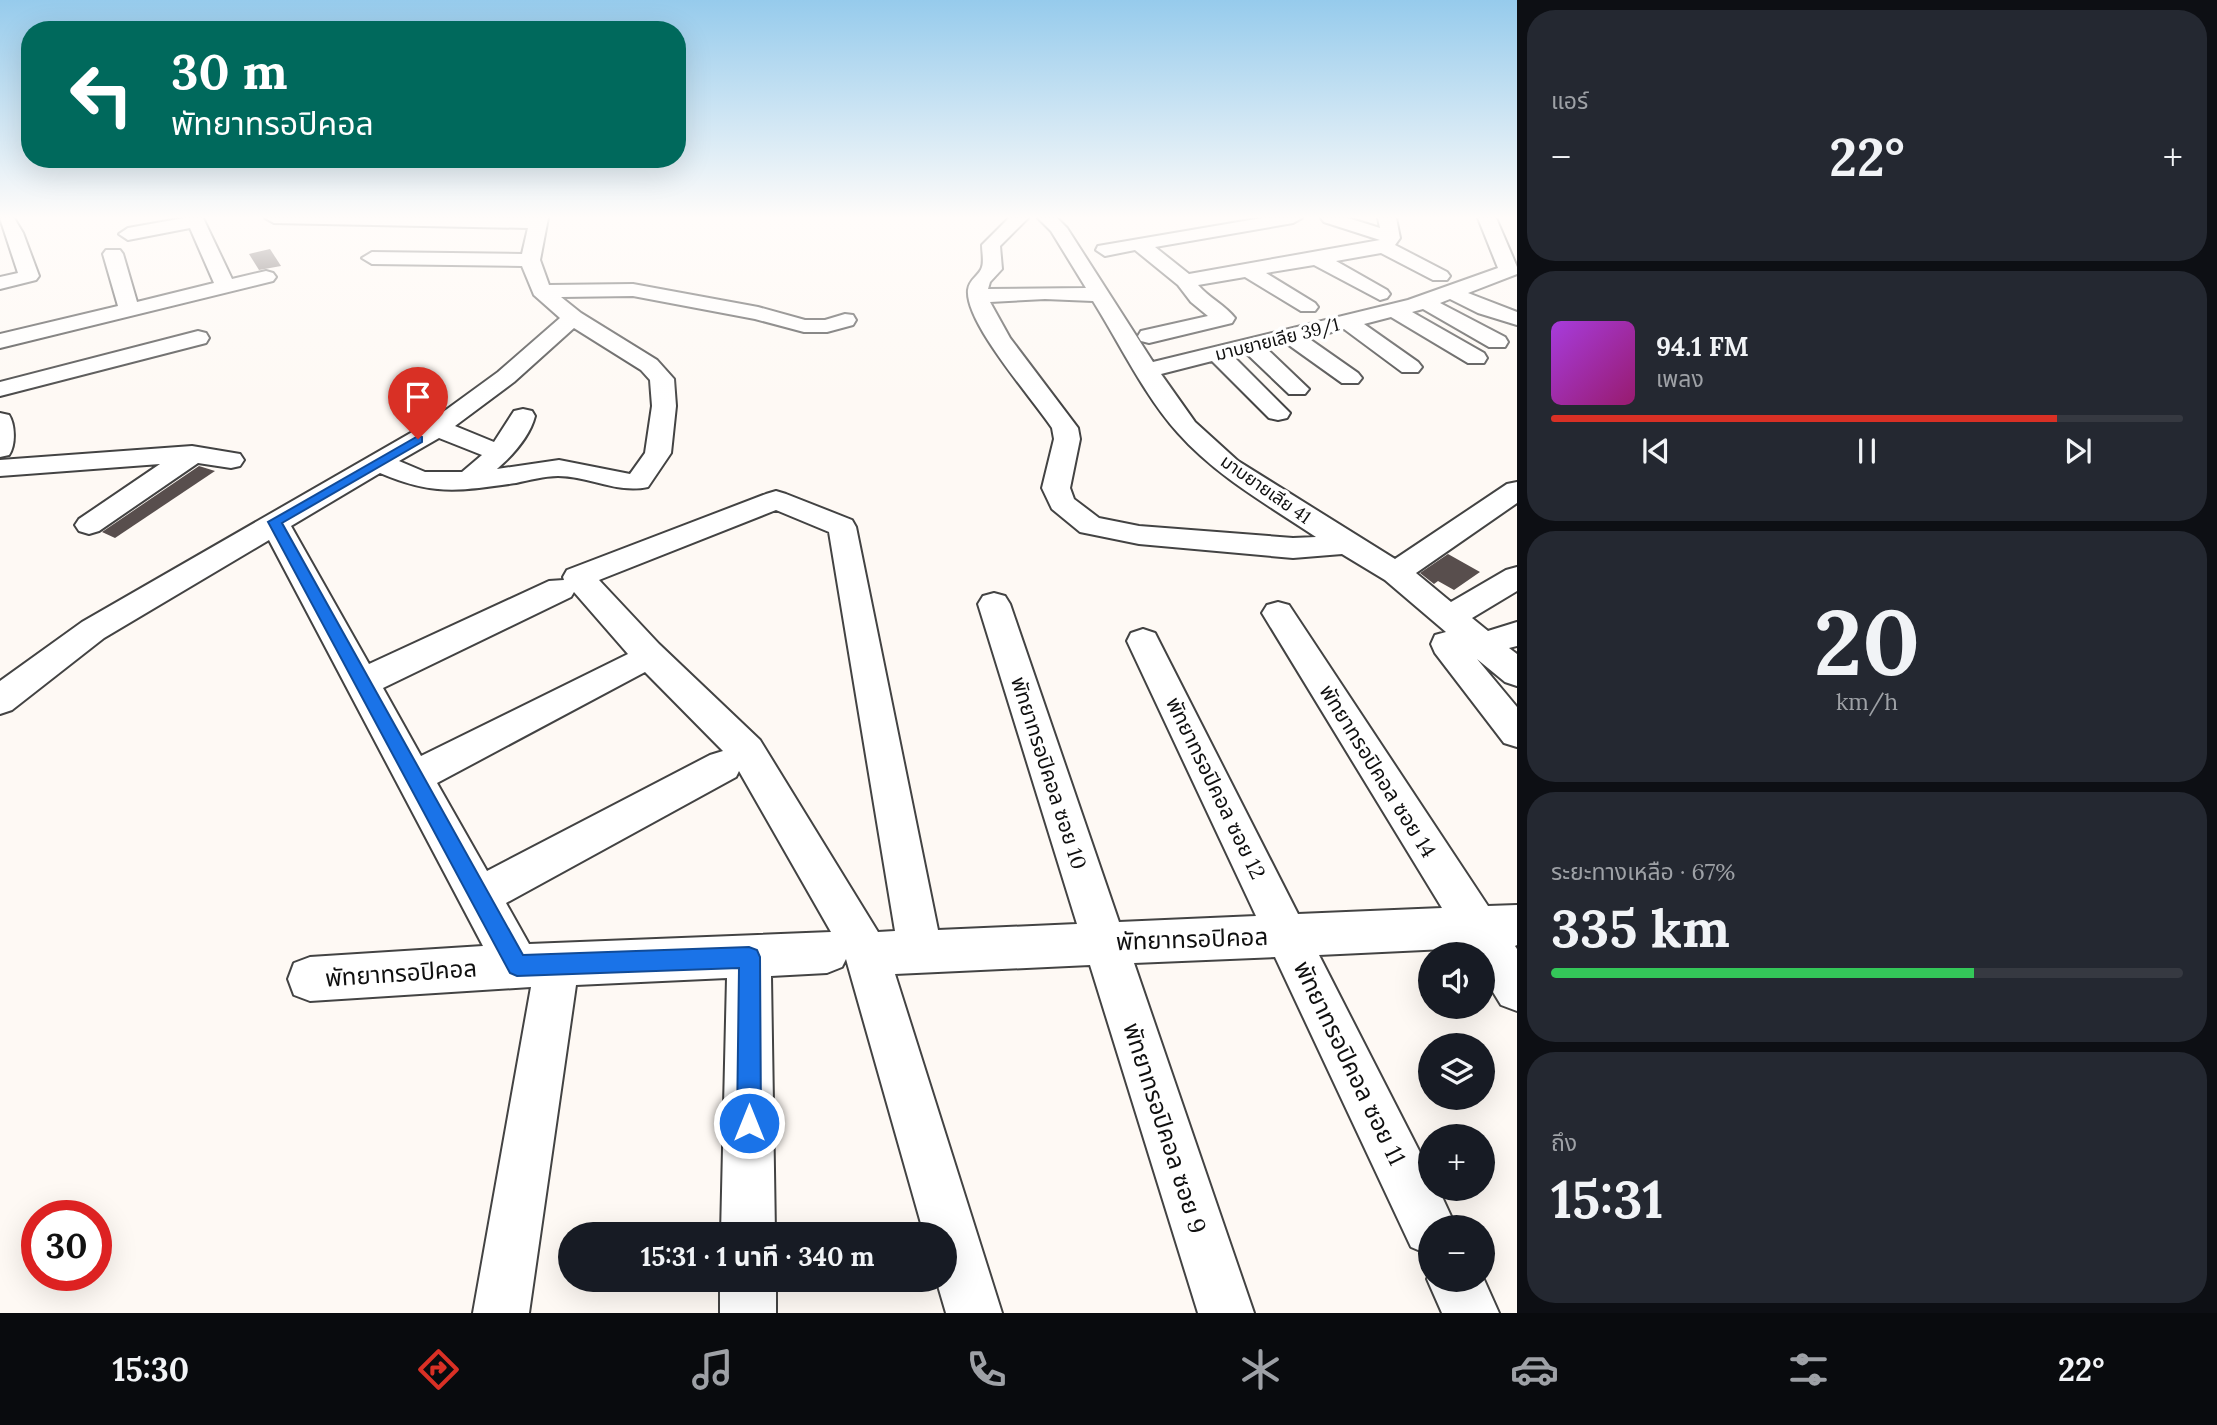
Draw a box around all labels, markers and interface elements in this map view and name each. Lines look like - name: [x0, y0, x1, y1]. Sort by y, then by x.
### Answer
- text: 30 m: [171, 40, 288, 102]
- icon: left: [56, 49, 147, 140]
- text: แอร์: [1551, 86, 1588, 115]
- text: พัทยาทรอปิคอล: [171, 103, 374, 144]
- text: 22°: [1829, 124, 1905, 190]
- text: −: [1551, 133, 1571, 181]
- text: +: [2163, 133, 2183, 181]
- street label: มาบยายเลีย 39/1: [1212, 312, 1342, 366]
- text: 94.1 FM: [1656, 330, 1749, 363]
- text: เพลง: [1656, 364, 1704, 393]
- pin: [388, 367, 448, 439]
- icon: arrive: [399, 378, 437, 416]
- icon: previous: [1637, 432, 1675, 470]
- icon: pause: [1848, 432, 1886, 470]
- icon: next: [2059, 432, 2097, 470]
- street label: มาบยายเลีย 41: [1216, 449, 1316, 529]
- text: 20: [1814, 583, 1920, 700]
- street label: พัทยาทรอปิคอล ซอย 10: [1005, 673, 1093, 873]
- street label: พัทยาทรอปิคอล ซอย 14: [1314, 679, 1442, 863]
- text: km/h: [1836, 687, 1898, 716]
- street label: พัทยาทรอปิคอล ซอย 12: [1160, 693, 1272, 883]
- text: ระยะทางเหลือ · 67%: [1551, 857, 1735, 886]
- text: 335 km: [1551, 895, 1730, 961]
- street label: พัทยาทรอปิคอล: [1115, 921, 1269, 957]
- map controls: [1418, 942, 1495, 1292]
- button: sound: [1418, 942, 1495, 1019]
- street label: พัทยาทรอปิคอล: [324, 952, 478, 994]
- street label: พัทยาทรอปิคอล ซอย 11: [1287, 956, 1413, 1170]
- street label: พัทยาทรอปิคอล ซอย 9: [1116, 1019, 1214, 1237]
- button: layers: [1418, 1033, 1495, 1110]
- position arrow: [712, 1086, 786, 1160]
- button: +: [1418, 1124, 1495, 1201]
- text: ถึง: [1551, 1128, 1577, 1157]
- text: 15:31: [1551, 1166, 1663, 1232]
- speed limit sign: 30: [21, 1200, 112, 1291]
- button: −: [1418, 1215, 1495, 1292]
- text: 15:31 · 1 นาที · 340 m: [641, 1240, 874, 1273]
- icon: directions: [414, 1345, 463, 1394]
- icon: music: [688, 1345, 737, 1394]
- icon: phone: [962, 1345, 1011, 1394]
- icon: climate: [1236, 1345, 1285, 1394]
- icon: car: [1510, 1345, 1559, 1394]
- icon: filters: [1784, 1345, 1833, 1394]
- text: 15:30: [113, 1349, 189, 1390]
- text: 22°: [2058, 1349, 2104, 1390]

